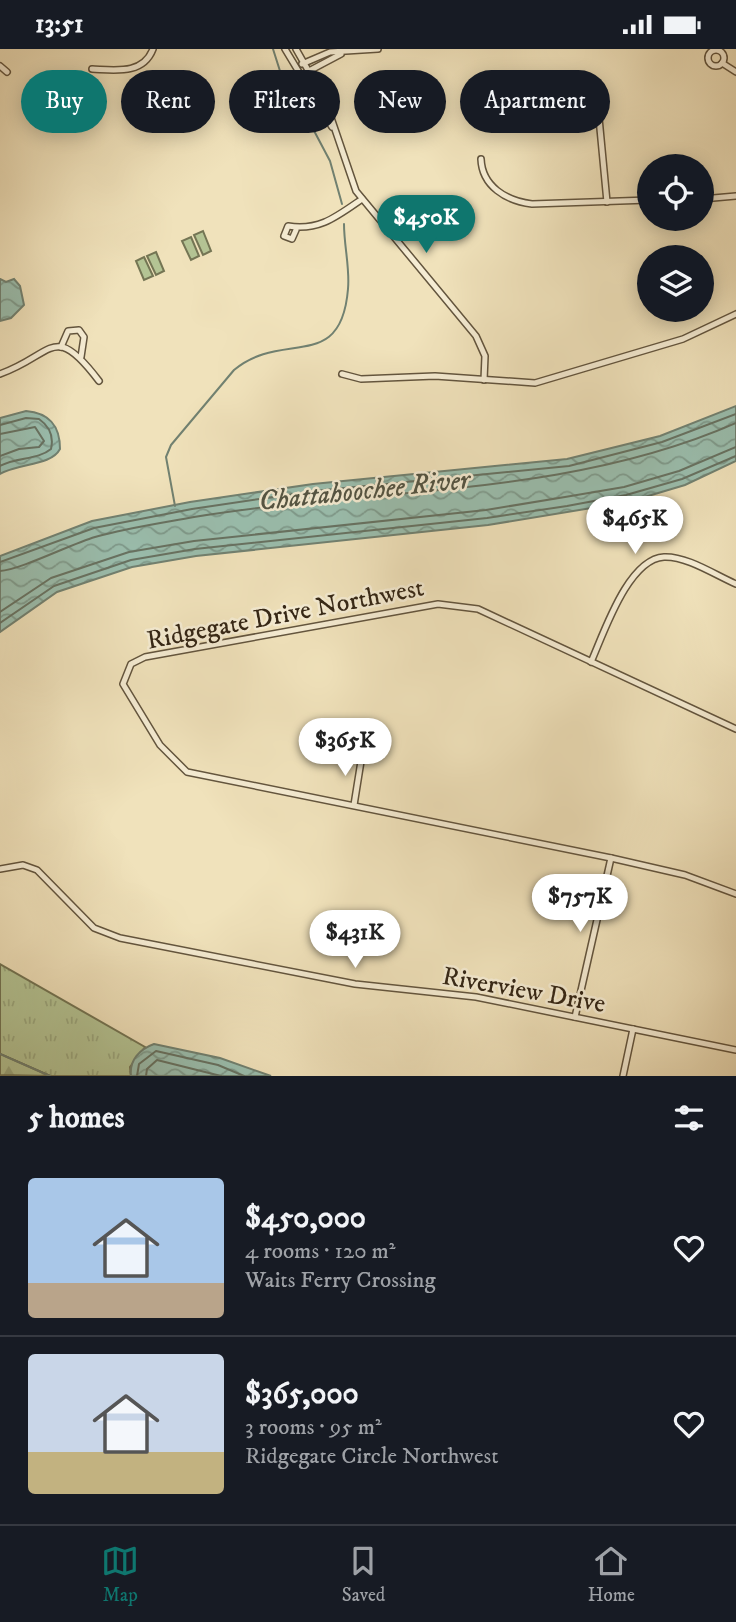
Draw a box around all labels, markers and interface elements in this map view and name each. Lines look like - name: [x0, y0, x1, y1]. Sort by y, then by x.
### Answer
- text: 13:51: [35, 8, 84, 41]
- chip: Buy: [21, 70, 107, 133]
- chip: Rent: [121, 70, 215, 133]
- chip: Filters: [229, 70, 340, 133]
- chip: New: [354, 70, 446, 133]
- chip: Apartment: [460, 70, 610, 133]
- map controls: [637, 154, 714, 322]
- button: locate: [637, 154, 714, 231]
- pin: $450K: [377, 195, 475, 255]
- text: $450K: [393, 203, 459, 232]
- button: layers: [637, 245, 714, 322]
- water label: Chattahoochee River: [257, 462, 473, 519]
- pin: $465K: [586, 497, 684, 556]
- text: $465K: [602, 504, 668, 533]
- street label: Ridgegate Drive Northwest: [144, 571, 427, 658]
- pin: $365K: [296, 719, 394, 778]
- text: $365K: [315, 726, 375, 755]
- pin: $757K: [531, 875, 629, 934]
- text: $757K: [548, 882, 612, 911]
- pin: $431K: [306, 911, 404, 970]
- text: $431K: [326, 918, 384, 947]
- street label: Riverview Drive: [440, 960, 608, 1021]
- icon: filters: [670, 1099, 708, 1137]
- text: 5 homes: [28, 1100, 124, 1137]
- text: $450,000: [245, 1200, 366, 1237]
- icon: home: [84, 1206, 168, 1290]
- icon: heart: [670, 1229, 708, 1267]
- text: 4 rooms · 120 m²: [245, 1237, 396, 1266]
- text: Waits Ferry Crossing: [245, 1266, 436, 1295]
- text: $365,000: [245, 1376, 359, 1413]
- icon: home: [84, 1382, 168, 1466]
- icon: heart: [670, 1405, 708, 1443]
- text: 3 rooms · 95 m²: [245, 1413, 382, 1442]
- text: Ridgegate Circle Northwest: [245, 1442, 499, 1471]
- tab: Map: [101, 1542, 139, 1607]
- tab: Saved: [342, 1542, 385, 1607]
- tab: Home: [588, 1542, 635, 1607]

